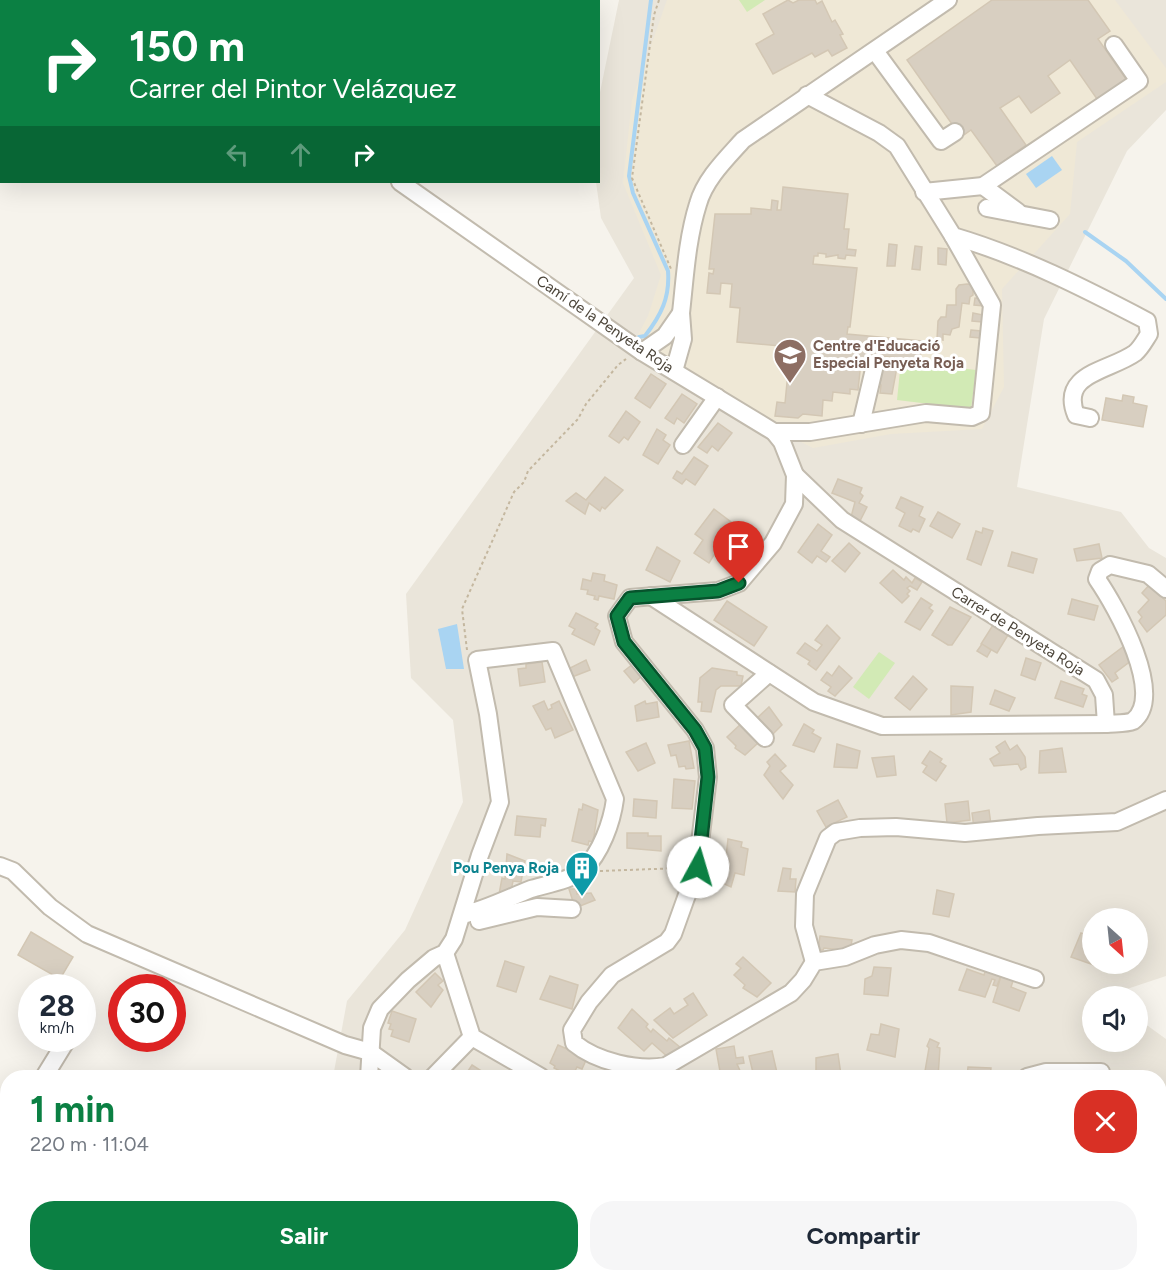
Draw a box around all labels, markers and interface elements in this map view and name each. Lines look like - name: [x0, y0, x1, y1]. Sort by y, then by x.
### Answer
- text: 150 m: [129, 21, 245, 72]
- icon: right: [30, 24, 108, 102]
- text: Carrer del Pintor Velázquez: [129, 72, 457, 105]
- icon: left: [221, 138, 254, 171]
- icon: ahead: [284, 138, 317, 171]
- icon: right: [347, 138, 380, 171]
- street label: Camí de la Penyeta Roja: [533, 271, 677, 377]
- school or university icon: Centre d'Educació Especial Penyeta Roja: [772, 337, 808, 384]
- place label: Centre d'Educació Especial Penyeta Roja: [813, 337, 964, 372]
- pin: [713, 521, 764, 583]
- icon: arrive: [722, 530, 755, 563]
- street label: Carrer de Penyeta Roja: [948, 583, 1088, 679]
- position arrow: [666, 835, 730, 899]
- building icon: Pou Penya Roja: [564, 850, 600, 897]
- place label: Pou Penya Roja: [453, 859, 559, 877]
- north arrow: [1082, 908, 1148, 974]
- map controls: [1082, 908, 1148, 1052]
- speed limit sign: 30: [108, 974, 186, 1052]
- button: sound: [1082, 986, 1148, 1052]
- text: 28: [39, 987, 75, 1024]
- text: km/h: [40, 1019, 74, 1037]
- text: 1 min: [30, 1088, 115, 1131]
- button: close: [1074, 1090, 1137, 1153]
- text: 220 m · 11:04: [30, 1132, 149, 1156]
- button: Salir: [30, 1201, 578, 1270]
- button: Compartir: [590, 1201, 1137, 1270]

